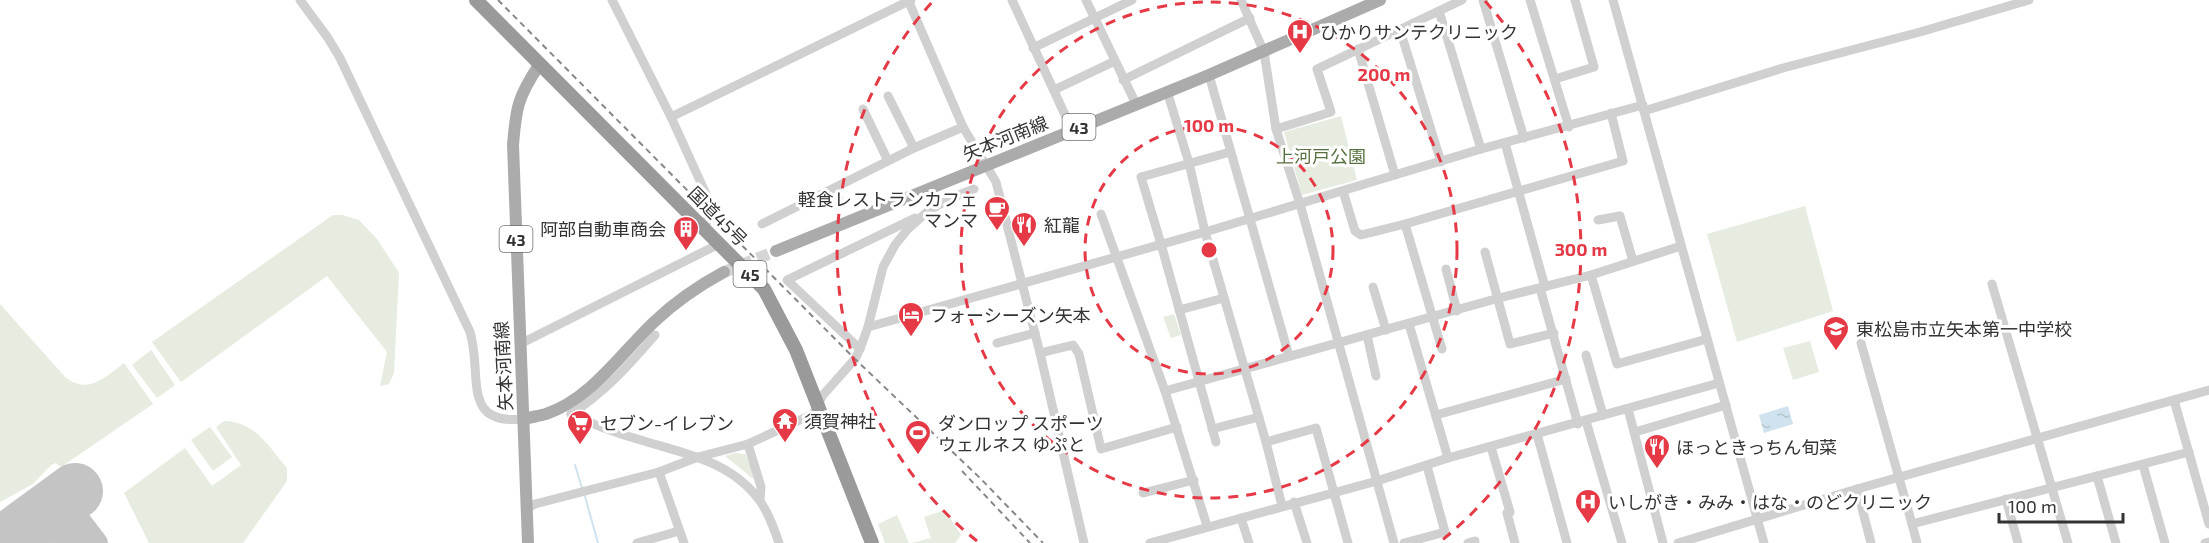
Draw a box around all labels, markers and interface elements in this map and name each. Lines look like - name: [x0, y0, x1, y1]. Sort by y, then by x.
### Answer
- hospital icon: ひかりサンテクリニック: [1285, 17, 1315, 55]
- place label: ひかりサンテクリニック: [1320, 21, 1518, 43]
- text: 200 m: [1358, 63, 1410, 85]
- street label: 矢本河南線: [959, 111, 1051, 165]
- road number: 43: [1062, 114, 1096, 140]
- text: 100 m: [1184, 114, 1234, 136]
- park label: 上河戸公園: [1276, 145, 1366, 167]
- street label: 国道45号: [684, 182, 752, 250]
- place label: 軽食レストランカフェ マンマ: [798, 188, 978, 231]
- cafe icon: 軽食レストランカフェ マンマ: [982, 194, 1012, 232]
- restaurant icon: 紅龍: [1009, 210, 1039, 248]
- building icon: 阿部自動車商会: [671, 214, 701, 252]
- place label: 紅龍: [1044, 214, 1080, 236]
- place label: 阿部自動車商会: [540, 218, 666, 240]
- road number: 43: [500, 226, 532, 252]
- text: 300 m: [1555, 238, 1607, 260]
- centre of rings: [1199, 240, 1219, 260]
- road number: 45: [734, 261, 766, 287]
- hotel icon: フォーシーズン矢本: [896, 300, 926, 338]
- place label: フォーシーズン矢本: [930, 304, 1091, 326]
- school or university icon: 東松島市立矢本第一中学校: [1821, 314, 1851, 352]
- place label: 東松島市立矢本第一中学校: [1856, 318, 2072, 340]
- street label: 矢本河南線: [490, 320, 516, 412]
- temple icon: 須賀神社: [770, 406, 800, 444]
- supermarket icon: セブン-イレブン: [565, 408, 595, 446]
- place label: 須賀神社: [804, 410, 876, 432]
- place label: セブン-イレブン: [600, 412, 734, 434]
- place label: ダンロップ スポーツ ウェルネス ゆぷと: [938, 412, 1104, 455]
- sports icon: ダンロップ スポーツ ウェルネス ゆぷと: [903, 418, 933, 456]
- restaurant icon: ほっときっちん旬菜: [1642, 432, 1672, 470]
- place label: ほっときっちん旬菜: [1676, 436, 1837, 458]
- scale bar: [1999, 486, 2124, 524]
- hospital icon: いしがき・みみ・はな・のどクリニック: [1573, 487, 1603, 525]
- place label: いしがき・みみ・はな・のどクリニック: [1608, 491, 1932, 513]
- text: 100 m: [2008, 495, 2057, 517]

